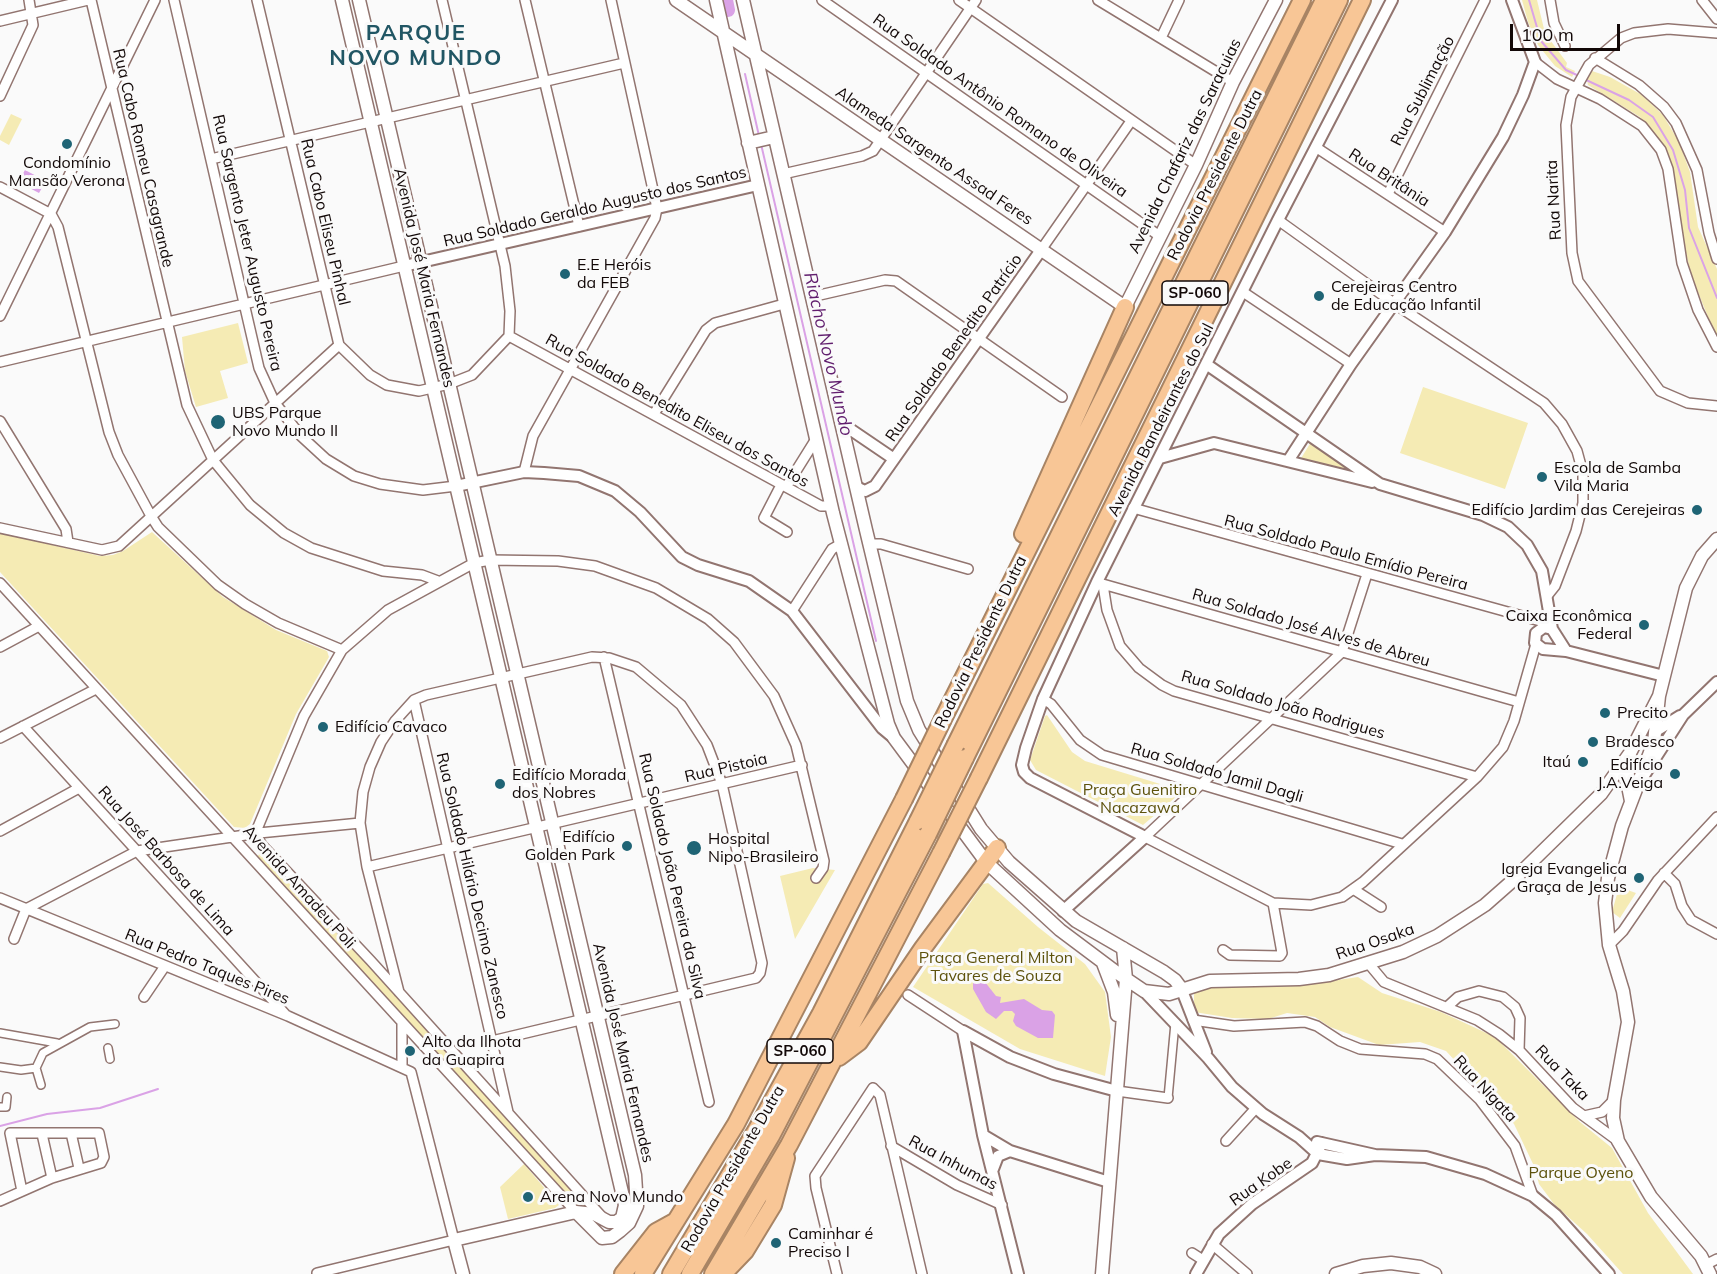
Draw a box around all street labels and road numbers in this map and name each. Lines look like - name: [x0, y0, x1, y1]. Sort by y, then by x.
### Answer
- street label: Rua Soldado Antônio Romano de Oliveira: [869, 10, 1131, 202]
- street label: Rua Sublimação: [1387, 33, 1459, 149]
- street label: Avenida Chafariz das Saracuias: [1125, 35, 1245, 257]
- street label: Rua Cabo Romeu Casagrande: [108, 47, 178, 269]
- street label: Alameda Sargento Assad Feres: [832, 83, 1036, 229]
- street label: Rodovia Presidente Dutra: [1163, 86, 1267, 264]
- street label: Rua Sargento Jeter Augusto Pereira: [208, 113, 286, 373]
- street label: Rua Cabo Eliseu Pinhal: [296, 137, 354, 307]
- street label: Rua Britânia: [1345, 145, 1433, 211]
- street label: Rua Narita: [1542, 159, 1566, 241]
- street label: Rua Soldado Geraldo Augusto dos Santos: [442, 163, 748, 251]
- street label: Avenida José Maria Fernandes: [389, 166, 459, 390]
- street label: Rua Soldado Benedito Patrício: [882, 250, 1026, 446]
- road number: SP-060: [1162, 281, 1228, 305]
- street label: Avenida Bandeirantes do Sul: [1104, 320, 1218, 520]
- street label: Rua Soldado Benedito Eliseu dos Santos: [542, 330, 812, 492]
- street label: Rua Soldado Paulo Emídio Pereira: [1222, 511, 1470, 595]
- street label: Rodovia Presidente Dutra: [931, 553, 1031, 731]
- street label: Rua Soldado José Alves de Abreu: [1190, 585, 1432, 671]
- street label: Rua Soldado João Rodrigues: [1179, 667, 1387, 743]
- street label: Rua Soldado Jamil Dagli: [1129, 739, 1305, 807]
- street label: Rua Pistoia: [683, 749, 769, 787]
- street label: Rua Soldado Hilário Decimo Zanesco: [432, 751, 512, 1021]
- street label: Rua Soldado João Pereira da Silva: [634, 751, 710, 1001]
- street label: Rua José Barbosa de Lima: [94, 782, 238, 940]
- street label: Avenida Amadeu Poli: [239, 822, 359, 952]
- street label: Rua Osaka: [1333, 920, 1417, 964]
- street label: Rua Pedro Taques Pires: [122, 925, 292, 1009]
- street label: Avenida José Maria Fernandes: [588, 941, 658, 1165]
- road number: SP-060: [767, 1039, 833, 1063]
- street label: Rua Taka: [1531, 1041, 1593, 1105]
- street label: Rua Nigata: [1449, 1052, 1521, 1126]
- street label: Rodovia Presidente Dutra: [677, 1082, 789, 1256]
- street label: Rua Inhumas: [905, 1132, 1001, 1194]
- street label: Rua Kobe: [1226, 1154, 1296, 1210]

